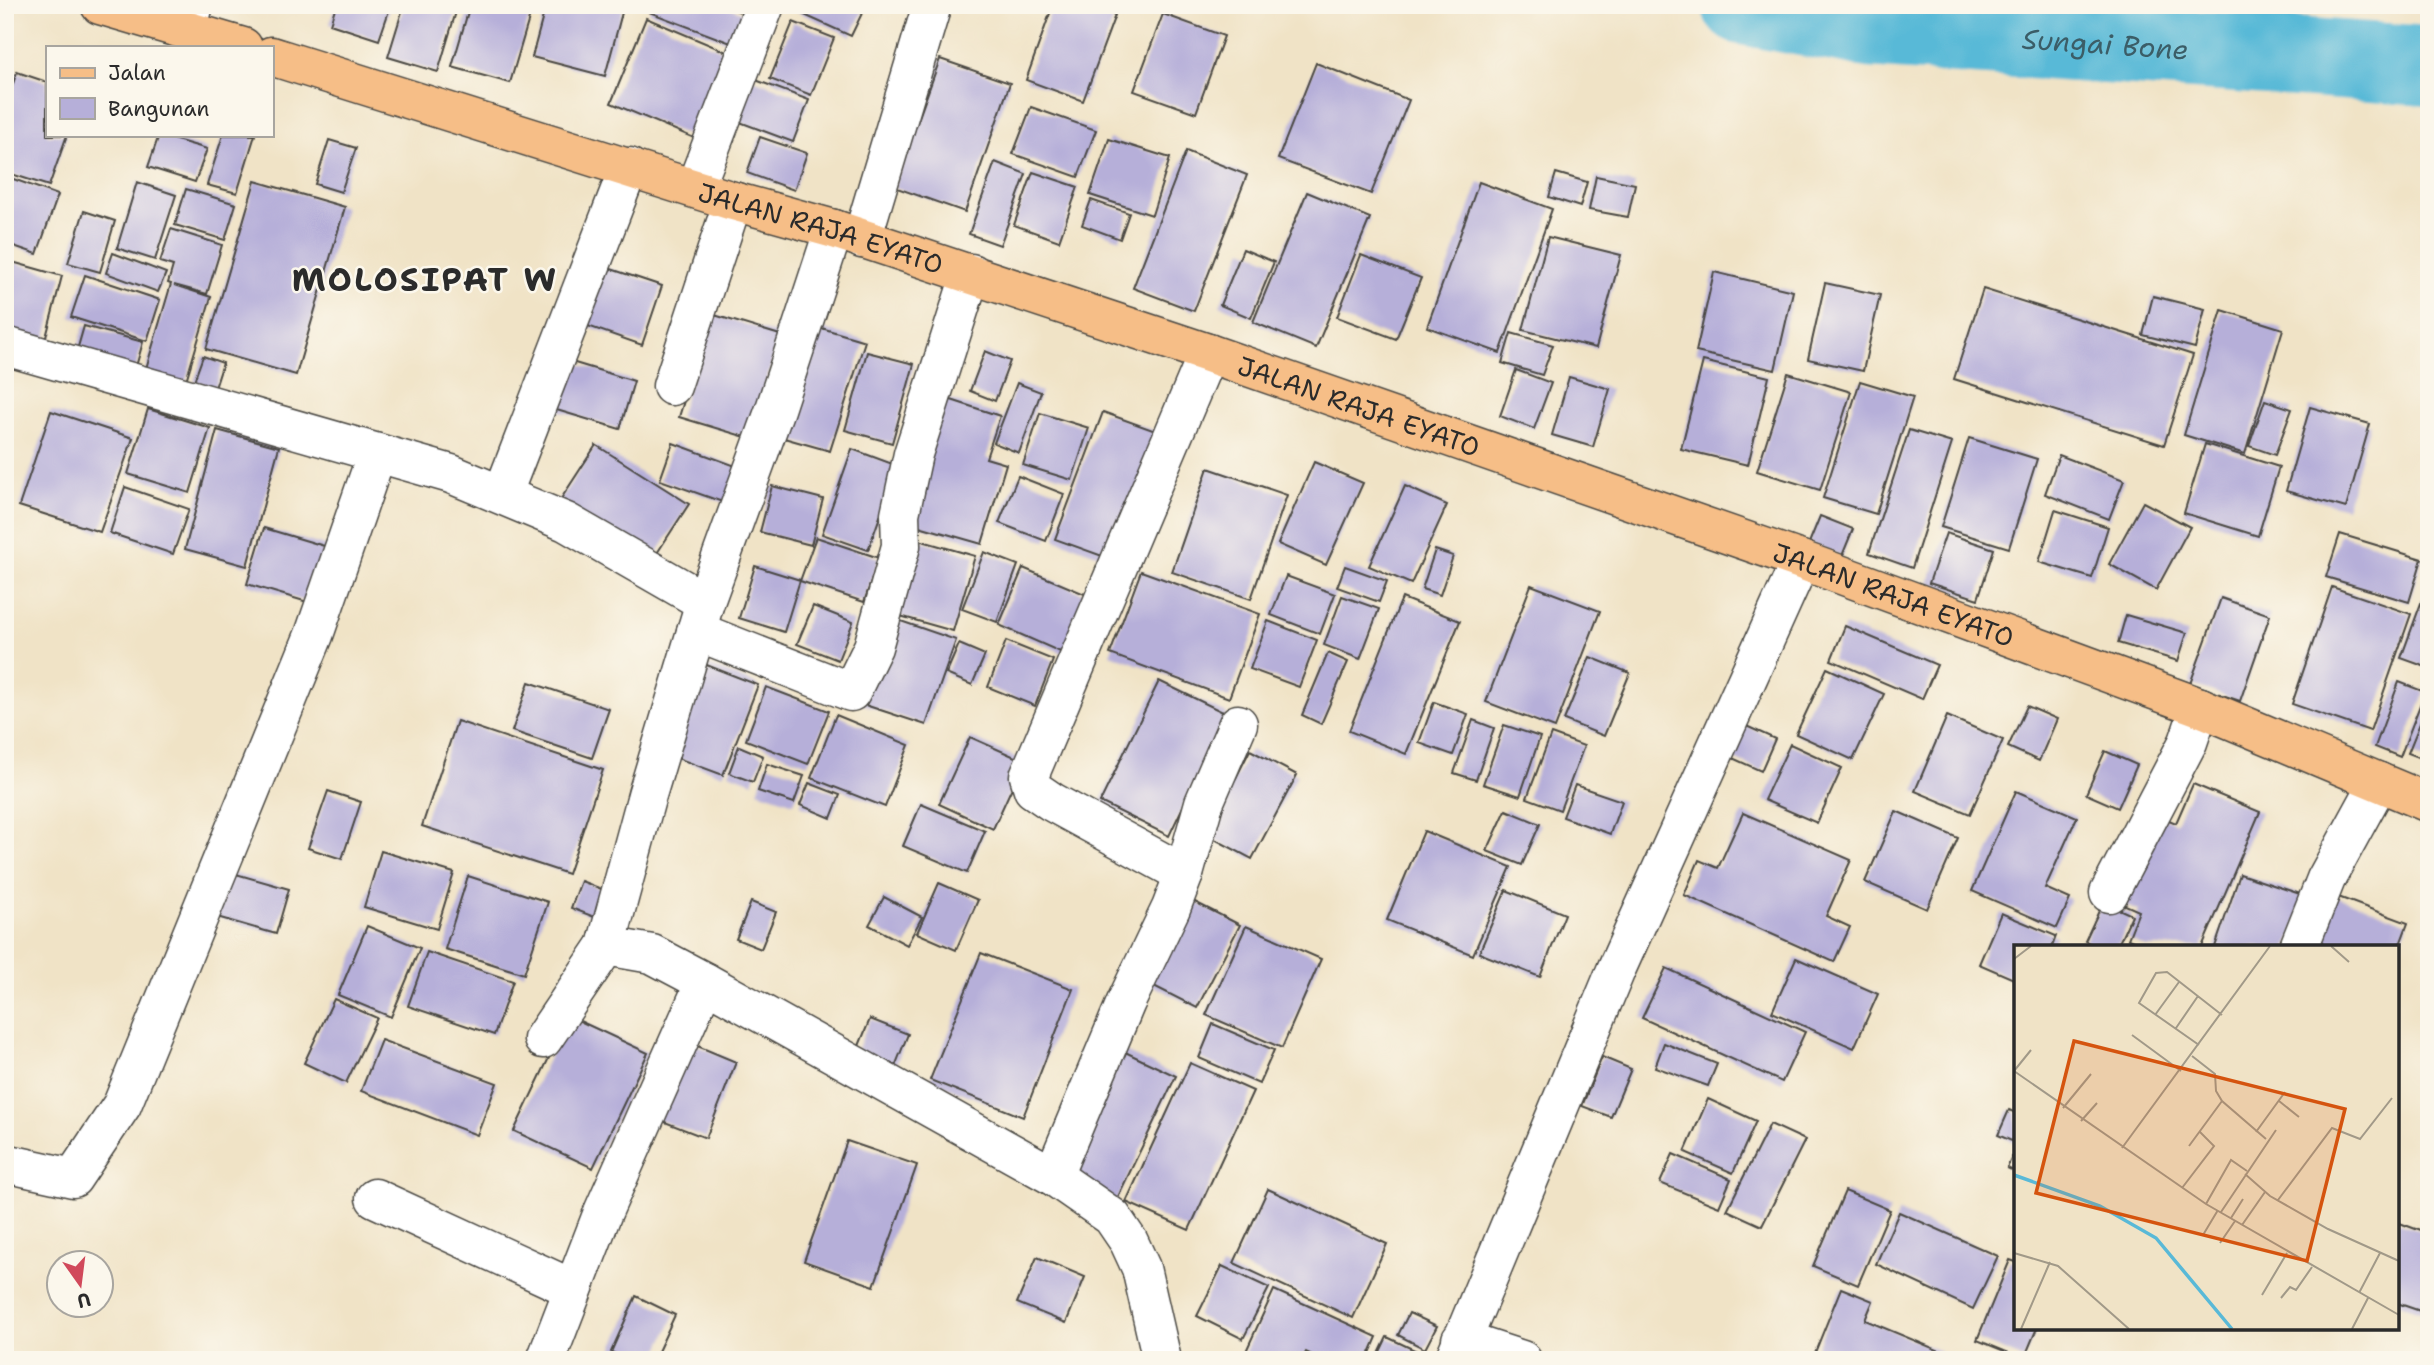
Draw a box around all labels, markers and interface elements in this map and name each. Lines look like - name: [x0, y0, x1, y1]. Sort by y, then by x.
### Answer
- water label: Sungai Bone: [2021, 19, 2190, 69]
- legend: [46, 46, 273, 136]
- text: Jalan: [108, 59, 166, 87]
- text: Bangunan: [108, 95, 209, 123]
- street label: JALAN RAJA EYATO: [694, 174, 948, 282]
- district label: MOLOSIPAT W: [292, 257, 558, 302]
- street label: JALAN RAJA EYATO: [1233, 347, 1485, 464]
- street label: JALAN RAJA EYATO: [1768, 534, 2019, 655]
- inset map: [2014, 945, 2399, 1330]
- north arrow: [46, 1250, 116, 1320]
- text: U: [75, 1286, 93, 1314]

